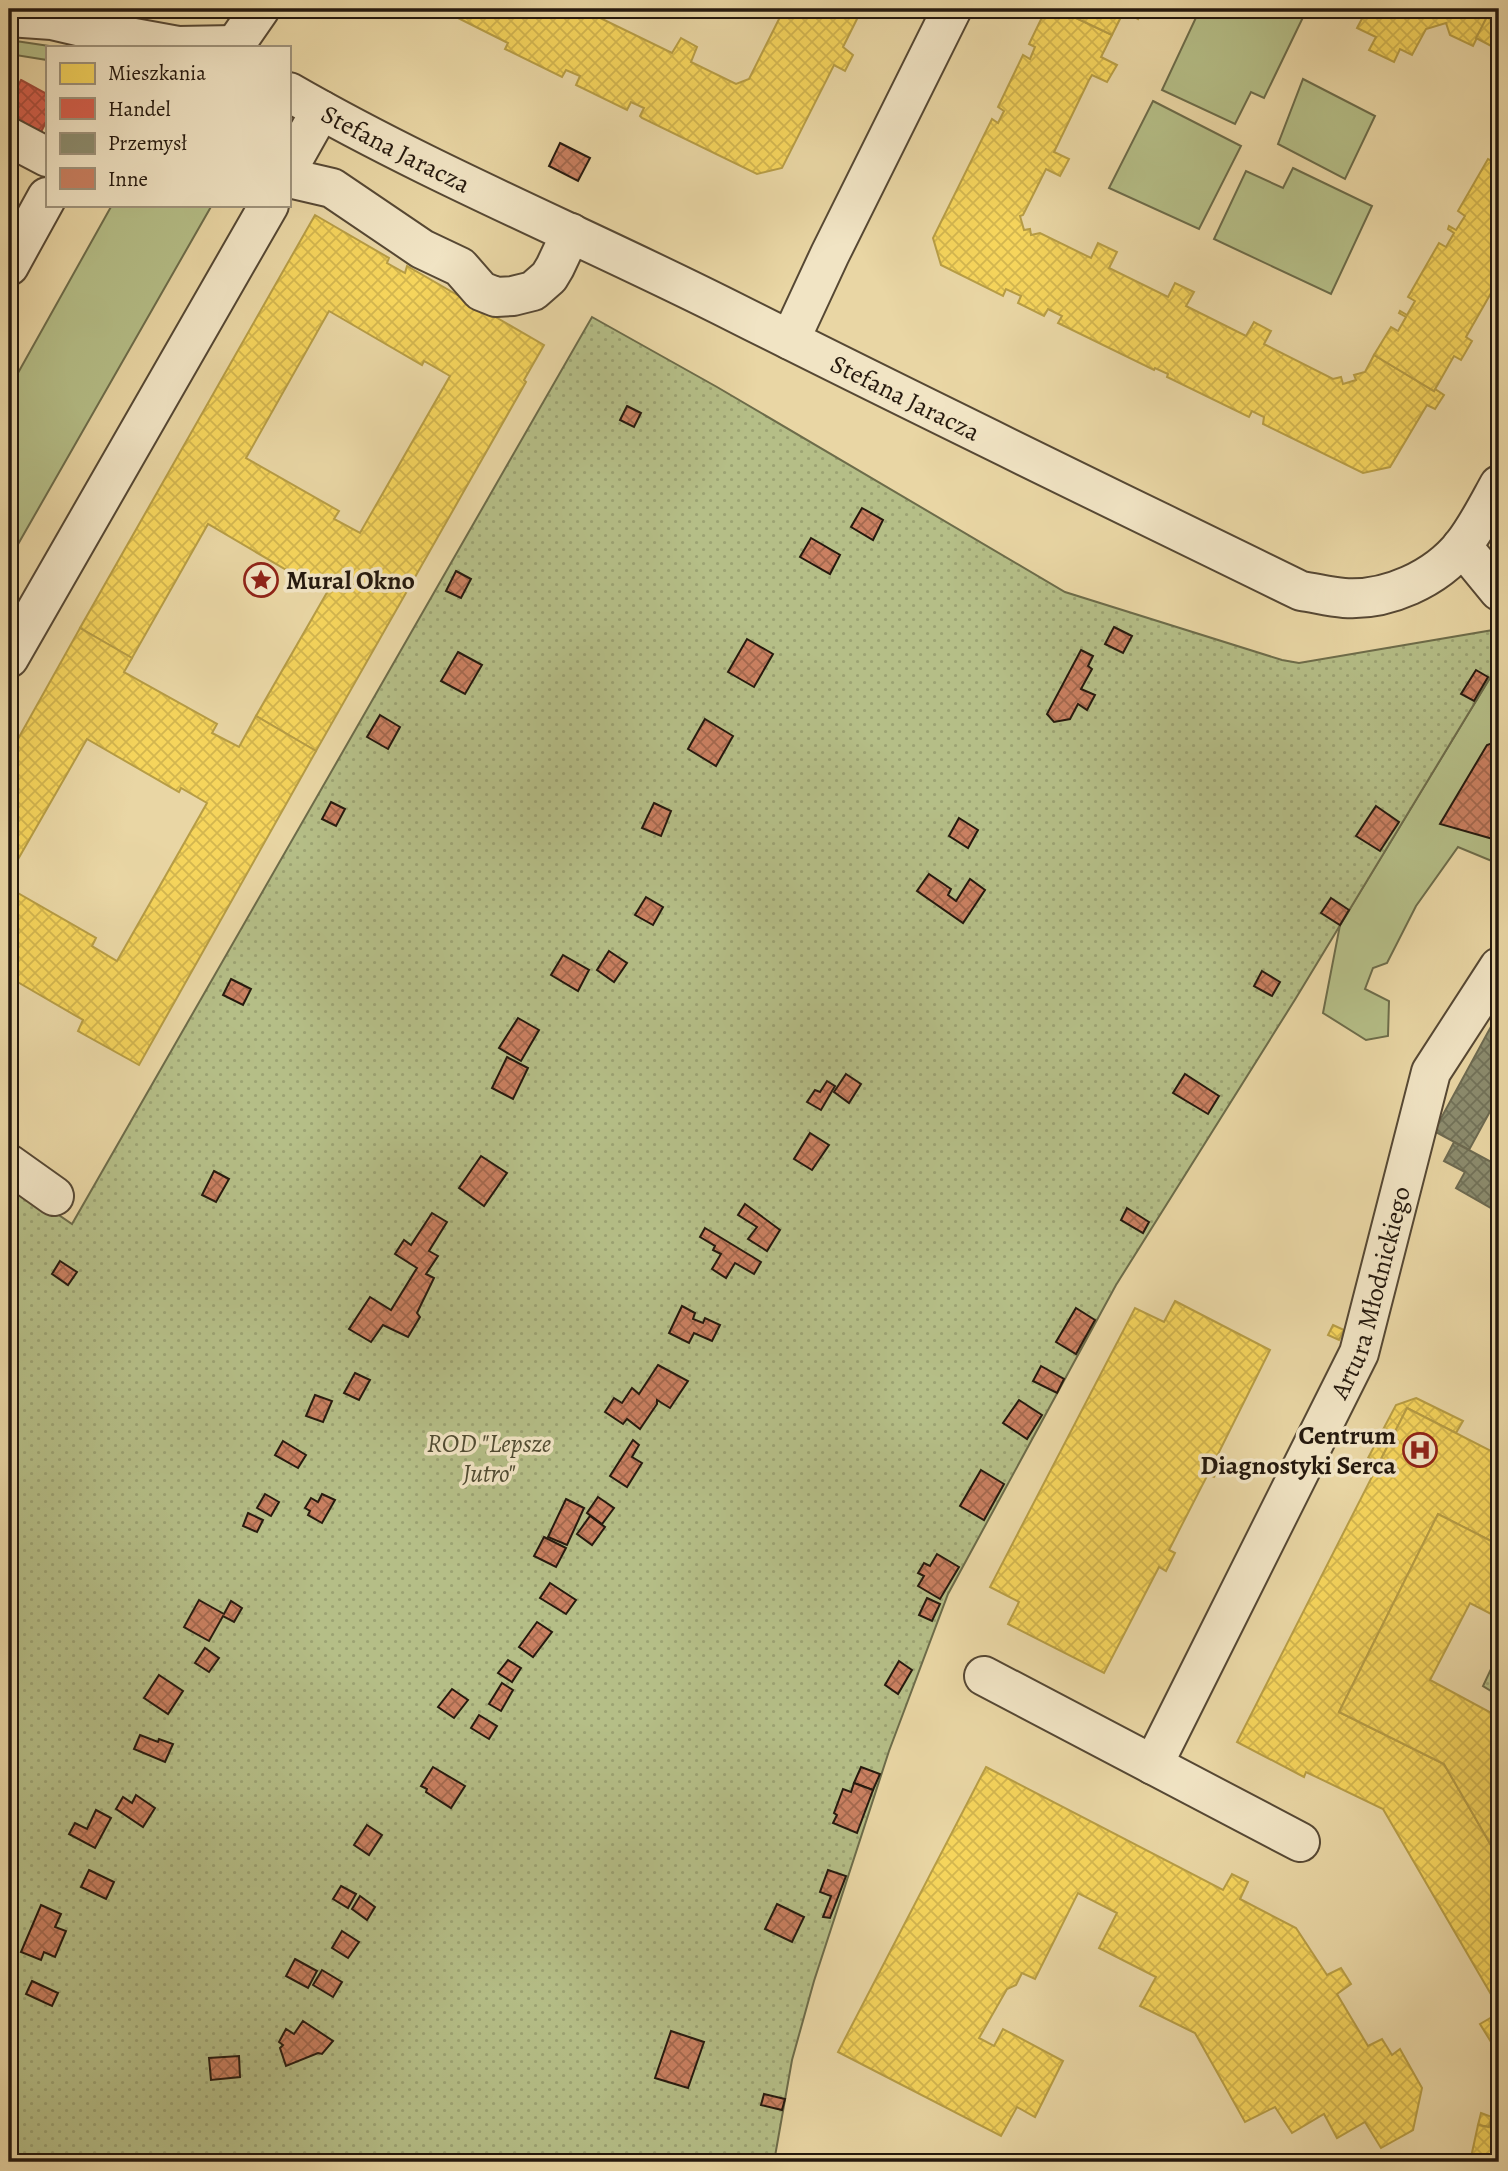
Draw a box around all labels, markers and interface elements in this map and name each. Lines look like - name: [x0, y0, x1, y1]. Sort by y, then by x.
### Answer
- legend: [46, 46, 290, 206]
- text: Mieszkania: [108, 59, 206, 87]
- text: Handel: [108, 95, 171, 123]
- street label: Stefana Jaracza: [315, 96, 476, 201]
- text: Przemysł: [108, 129, 187, 157]
- text: Inne: [108, 165, 148, 193]
- street label: Stefana Jaracza: [825, 346, 986, 449]
- place icon: Mural Okno: [242, 561, 280, 599]
- place label: Mural Okno: [286, 563, 415, 598]
- street label: Artura Młodnickiego: [1321, 1182, 1419, 1405]
- place label: Centrum Diagnostyki Serca: [1200, 1418, 1396, 1483]
- park label: ROD "Lepsze Jutro": [427, 1426, 551, 1491]
- hospital icon: Centrum Diagnostyki Serca: [1401, 1431, 1439, 1469]

